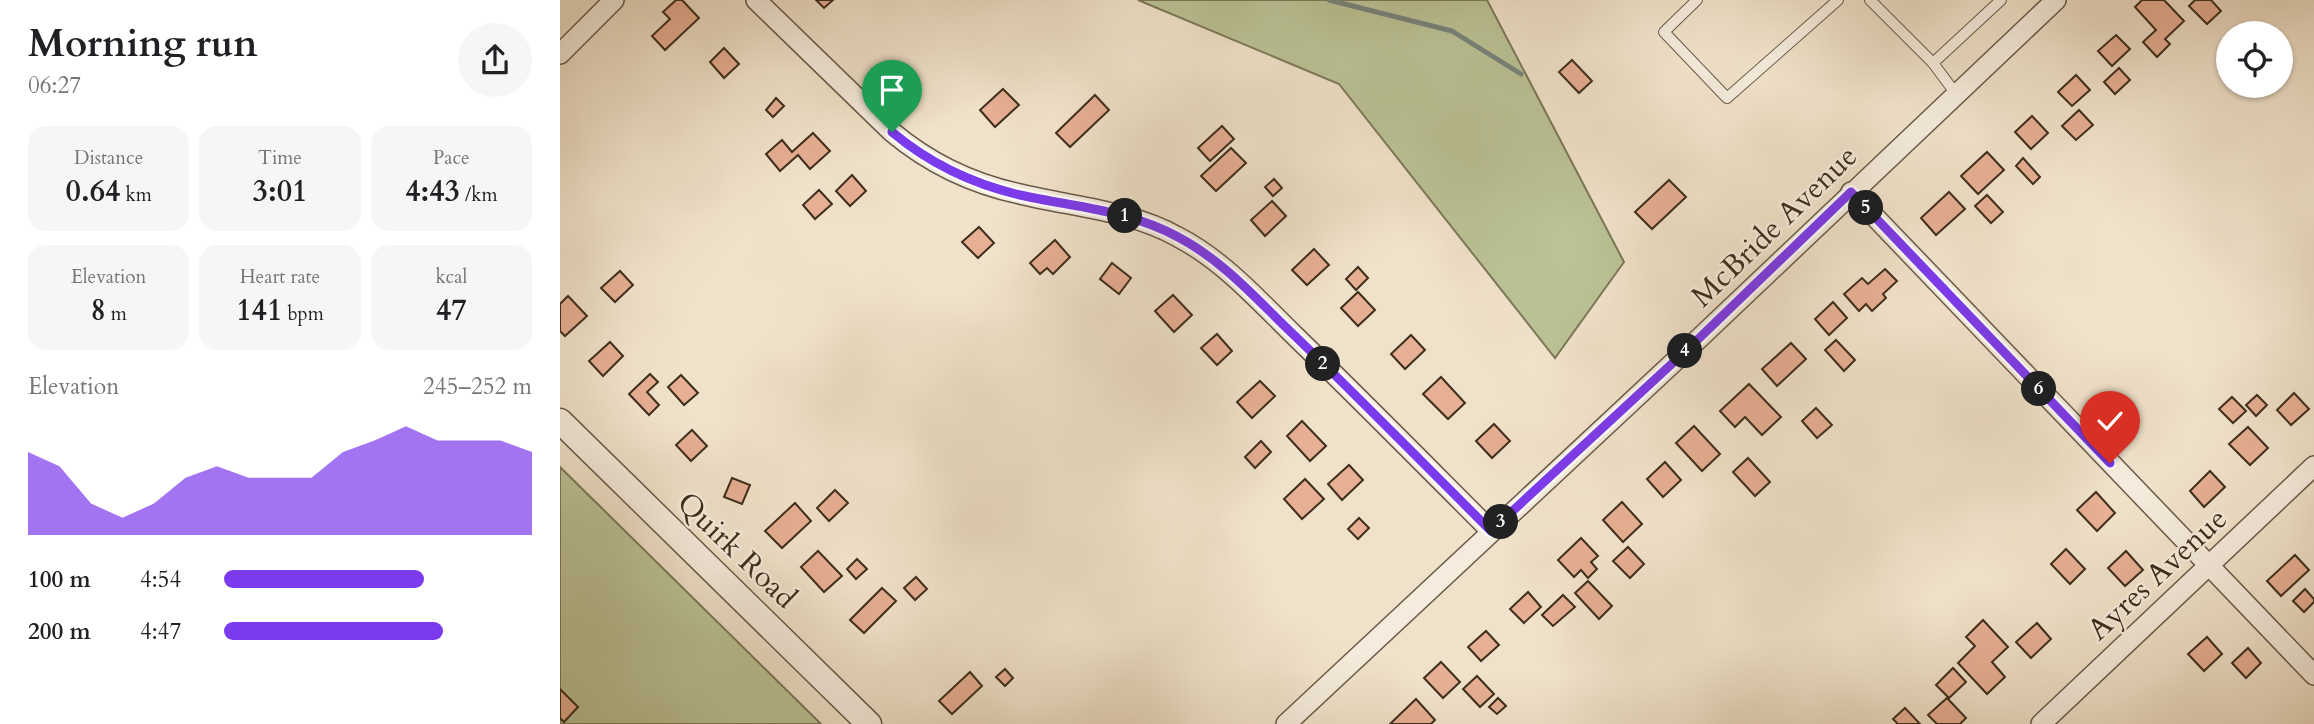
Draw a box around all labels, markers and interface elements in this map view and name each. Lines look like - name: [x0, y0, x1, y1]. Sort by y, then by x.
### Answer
- text: Morning run: [28, 18, 258, 70]
- map controls: [2216, 21, 2293, 98]
- button: locate: [2216, 21, 2293, 98]
- button: share: [458, 23, 532, 97]
- pin: [862, 60, 922, 132]
- text: 06:27: [28, 70, 81, 101]
- icon: arrive: [873, 71, 911, 109]
- street label: McBride Avenue: [1682, 136, 1867, 316]
- text: Distance: [74, 145, 143, 171]
- text: Time: [258, 145, 302, 171]
- text: Pace: [433, 145, 470, 171]
- text: 0.64: [66, 171, 120, 212]
- text: 3:01: [253, 171, 307, 212]
- text: 4:43: [405, 171, 460, 212]
- text: km: [120, 182, 152, 208]
- text: /km: [460, 182, 497, 208]
- pin: 5: [1848, 190, 1884, 226]
- text: 5: [1861, 194, 1870, 220]
- pin: 1: [1108, 198, 1142, 234]
- text: 1: [1120, 202, 1129, 228]
- text: Elevation: [71, 264, 146, 290]
- text: Heart rate: [240, 264, 320, 290]
- text: kcal: [435, 264, 467, 290]
- text: 8: [90, 290, 106, 331]
- text: 141: [236, 290, 282, 331]
- text: 47: [436, 290, 467, 331]
- text: m: [106, 301, 127, 327]
- text: bpm: [282, 301, 324, 327]
- pin: 4: [1668, 334, 1702, 368]
- text: 4: [1680, 337, 1689, 363]
- pin: 2: [1306, 346, 1340, 382]
- text: 2: [1318, 350, 1327, 376]
- text: Elevation: [28, 371, 119, 402]
- text: 245–252 m: [423, 371, 532, 402]
- pin: 6: [2022, 372, 2056, 406]
- text: 6: [2034, 375, 2043, 401]
- pin: [2080, 391, 2140, 463]
- icon: check: [2091, 402, 2129, 440]
- street label: Quirk Road: [668, 483, 806, 618]
- street label: Ayres Avenue: [2079, 499, 2236, 650]
- pin: 3: [1483, 504, 1518, 540]
- text: 3: [1496, 508, 1505, 534]
- text: 100 m: [28, 564, 91, 595]
- text: 4:54: [140, 564, 181, 595]
- text: 200 m: [28, 616, 91, 647]
- text: 4:47: [140, 616, 181, 647]

